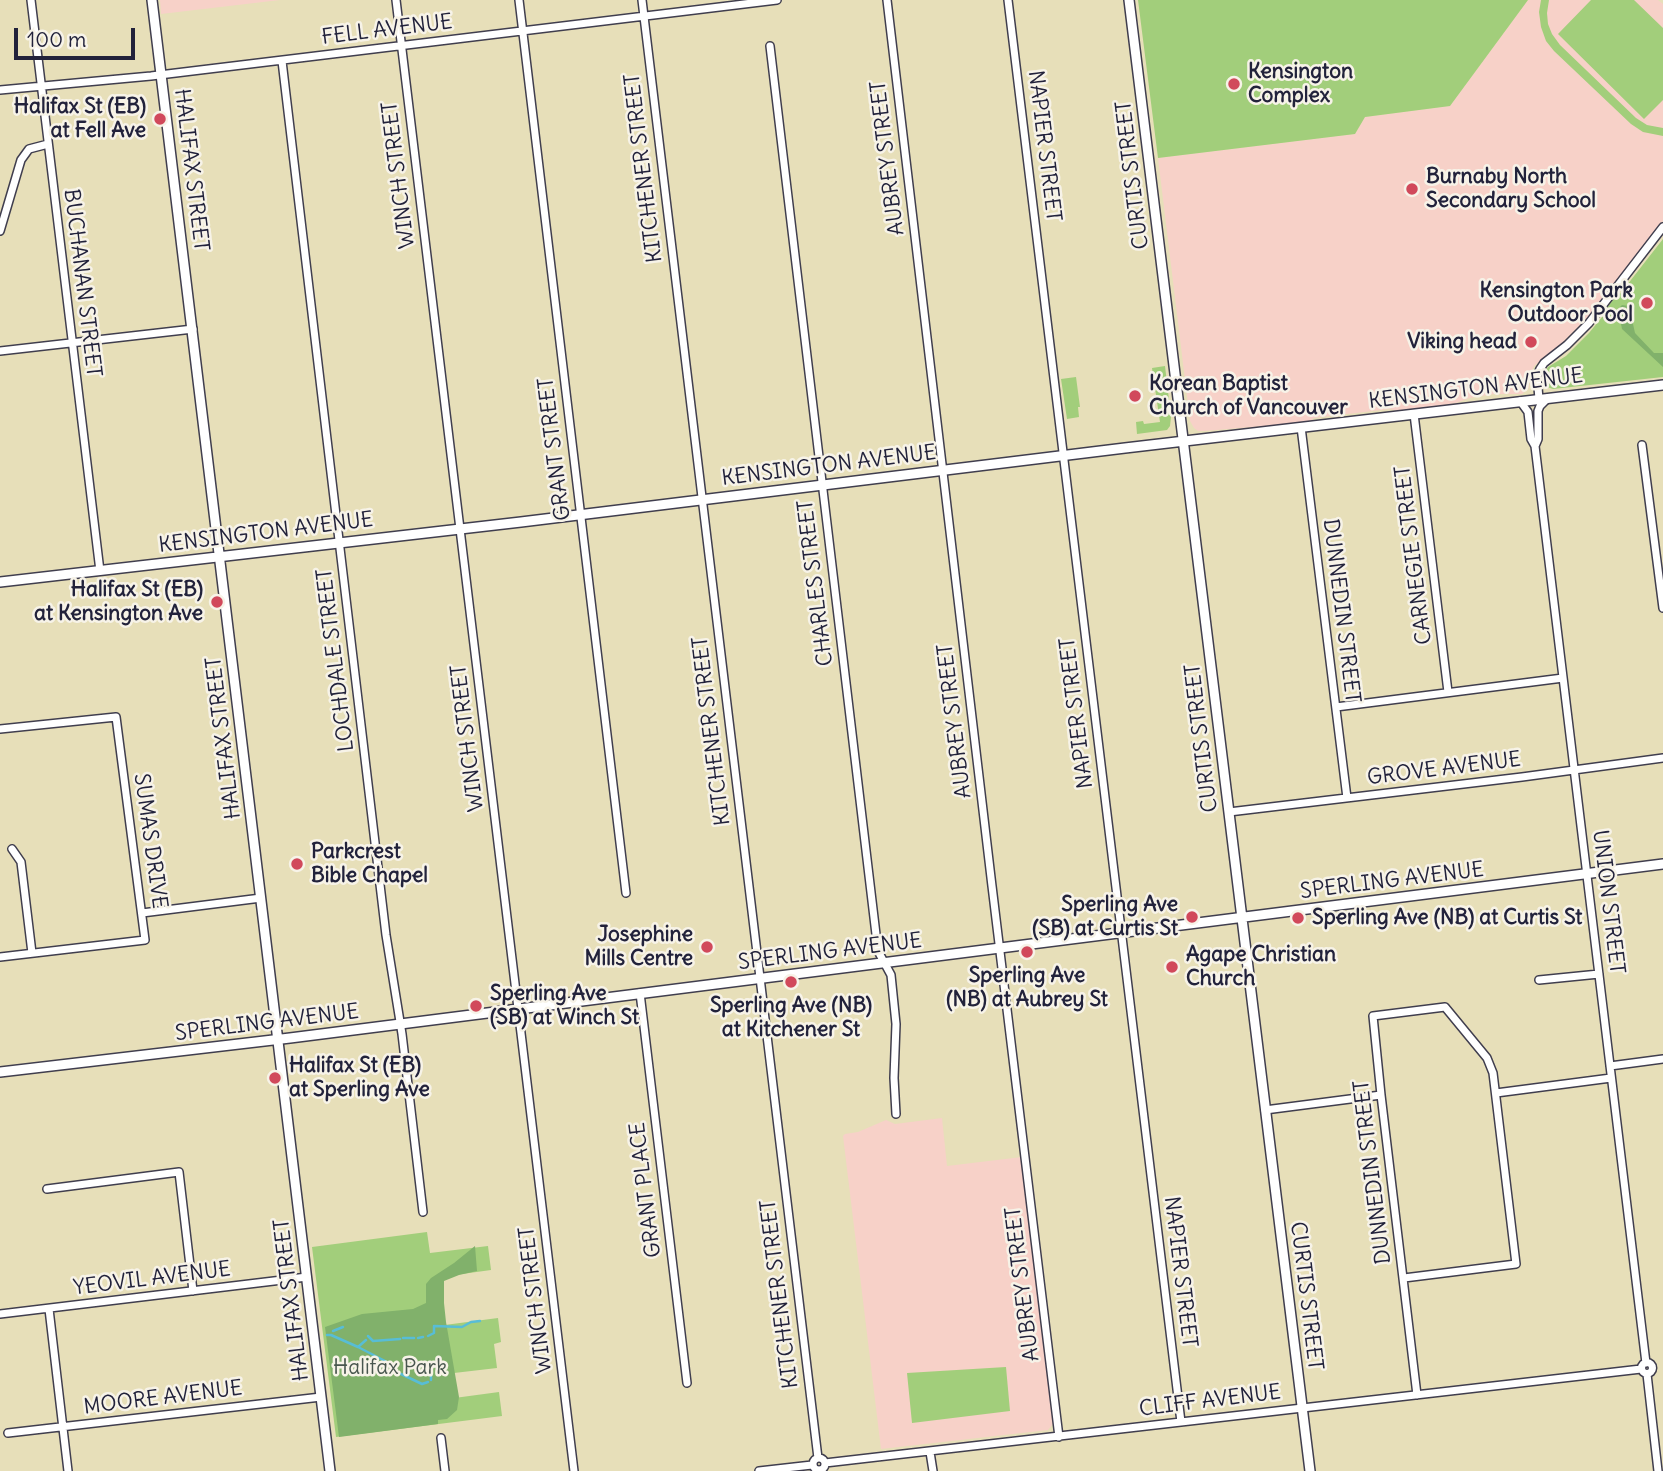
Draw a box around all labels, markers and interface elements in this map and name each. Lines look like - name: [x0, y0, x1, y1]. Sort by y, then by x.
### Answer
- street label: FELL AVENUE: [320, 9, 454, 51]
- scale bar: [18, 14, 138, 58]
- text: 100 m: [27, 26, 86, 53]
- place label: Kensington Complex: [1248, 59, 1353, 109]
- street label: NAPIER STREET: [1022, 69, 1066, 223]
- street label: KITCHENER STREET: [620, 72, 668, 264]
- marker: Kensington Complex: [1226, 76, 1242, 92]
- street label: AUBREY STREET: [866, 79, 910, 237]
- street label: HALIFAX STREET: [169, 87, 213, 253]
- place label: Halifax St (EB) at Fell Ave: [14, 94, 146, 144]
- street label: CURTIS STREET: [1111, 99, 1155, 251]
- street label: WINCH STREET: [377, 100, 421, 250]
- marker: Halifax St (EB) at Fell Ave: [152, 111, 168, 127]
- place label: Burnaby North Secondary School: [1426, 164, 1596, 214]
- marker: Burnaby North Secondary School: [1404, 181, 1420, 197]
- street label: BUCHANAN STREET: [58, 187, 106, 379]
- place label: Kensington Park Outdoor Pool: [1480, 278, 1633, 328]
- marker: Kensington Park Outdoor Pool: [1639, 295, 1655, 311]
- place label: Viking head: [1407, 329, 1517, 355]
- marker: Viking head: [1523, 334, 1539, 350]
- street label: KENSINGTON AVENUE: [1367, 363, 1585, 415]
- place label: Korean Baptist Church of Vancouver: [1149, 371, 1348, 421]
- street label: GRANT STREET: [534, 376, 576, 522]
- marker: Korean Baptist Church of Vancouver: [1127, 388, 1143, 404]
- street label: KENSINGTON AVENUE: [720, 440, 938, 492]
- street label: CARNEGIE STREET: [1390, 464, 1438, 646]
- street label: CHARLES STREET: [793, 498, 839, 668]
- street label: KENSINGTON AVENUE: [157, 507, 375, 559]
- street label: DUNNEDIN STREET: [1317, 518, 1365, 704]
- street label: LOCHDALE STREET: [312, 567, 360, 753]
- place label: Halifax St (EB) at Kensington Ave: [34, 577, 203, 627]
- marker: Halifax St (EB) at Kensington Ave: [209, 594, 225, 610]
- street label: KITCHENER STREET: [688, 635, 736, 827]
- street label: NAPIER STREET: [1055, 636, 1099, 790]
- street label: AUBREY STREET: [933, 642, 977, 800]
- street label: HALIFAX STREET: [202, 655, 246, 821]
- street label: CURTIS STREET: [1180, 662, 1224, 814]
- street label: WINCH STREET: [446, 663, 490, 813]
- street label: GROVE AVENUE: [1366, 747, 1522, 791]
- street label: SUMAS DRIVE: [128, 772, 172, 910]
- street label: UNION STREET: [1587, 829, 1629, 975]
- place label: Parkcrest Bible Chapel: [311, 839, 428, 889]
- marker: Parkcrest Bible Chapel: [289, 856, 305, 872]
- street label: SPERLING AVENUE: [1299, 857, 1485, 905]
- place label: Sperling Ave (SB) at Curtis St: [1032, 892, 1178, 942]
- place label: Sperling Ave (NB) at Curtis St: [1312, 905, 1582, 931]
- marker: Sperling Ave (SB) at Curtis St: [1184, 909, 1200, 925]
- marker: Sperling Ave (NB) at Curtis St: [1290, 910, 1306, 926]
- place label: Josephine Mills Centre: [584, 922, 693, 972]
- street label: SPERLING AVENUE: [737, 928, 923, 976]
- marker: Josephine Mills Centre: [699, 939, 715, 955]
- place label: Agape Christian Church: [1186, 942, 1336, 992]
- marker: Sperling Ave (NB) at Aubrey St: [1019, 944, 1035, 960]
- marker: Agape Christian Church: [1164, 959, 1180, 975]
- place label: Sperling Ave (NB) at Aubrey St: [946, 963, 1108, 1013]
- marker: Sperling Ave (NB) at Kitchener St: [783, 974, 799, 990]
- place label: Sperling Ave (SB) at Winch St: [490, 981, 639, 1031]
- place label: Sperling Ave (NB) at Kitchener St: [710, 993, 872, 1043]
- marker: Sperling Ave (SB) at Winch St: [468, 998, 484, 1014]
- street label: SPERLING AVENUE: [174, 999, 360, 1047]
- place label: Halifax St (EB) at Sperling Ave: [289, 1053, 430, 1103]
- marker: Halifax St (EB) at Sperling Ave: [267, 1070, 283, 1086]
- street label: DUNNEDIN STREET: [1349, 1079, 1397, 1265]
- street label: GRANT PLACE: [625, 1121, 667, 1259]
- street label: NAPIER STREET: [1158, 1195, 1202, 1349]
- street label: KITCHENER STREET: [756, 1198, 804, 1390]
- street label: AUBREY STREET: [1001, 1205, 1045, 1363]
- street label: HALIFAX STREET: [270, 1217, 314, 1383]
- street label: CURTIS STREET: [1284, 1220, 1328, 1372]
- street label: WINCH STREET: [514, 1225, 558, 1375]
- street label: YEOVIL AVENUE: [72, 1257, 232, 1301]
- park label: Halifax Park: [333, 1355, 447, 1381]
- street label: MOORE AVENUE: [82, 1376, 244, 1420]
- street label: CLIFF AVENUE: [1138, 1380, 1282, 1422]

